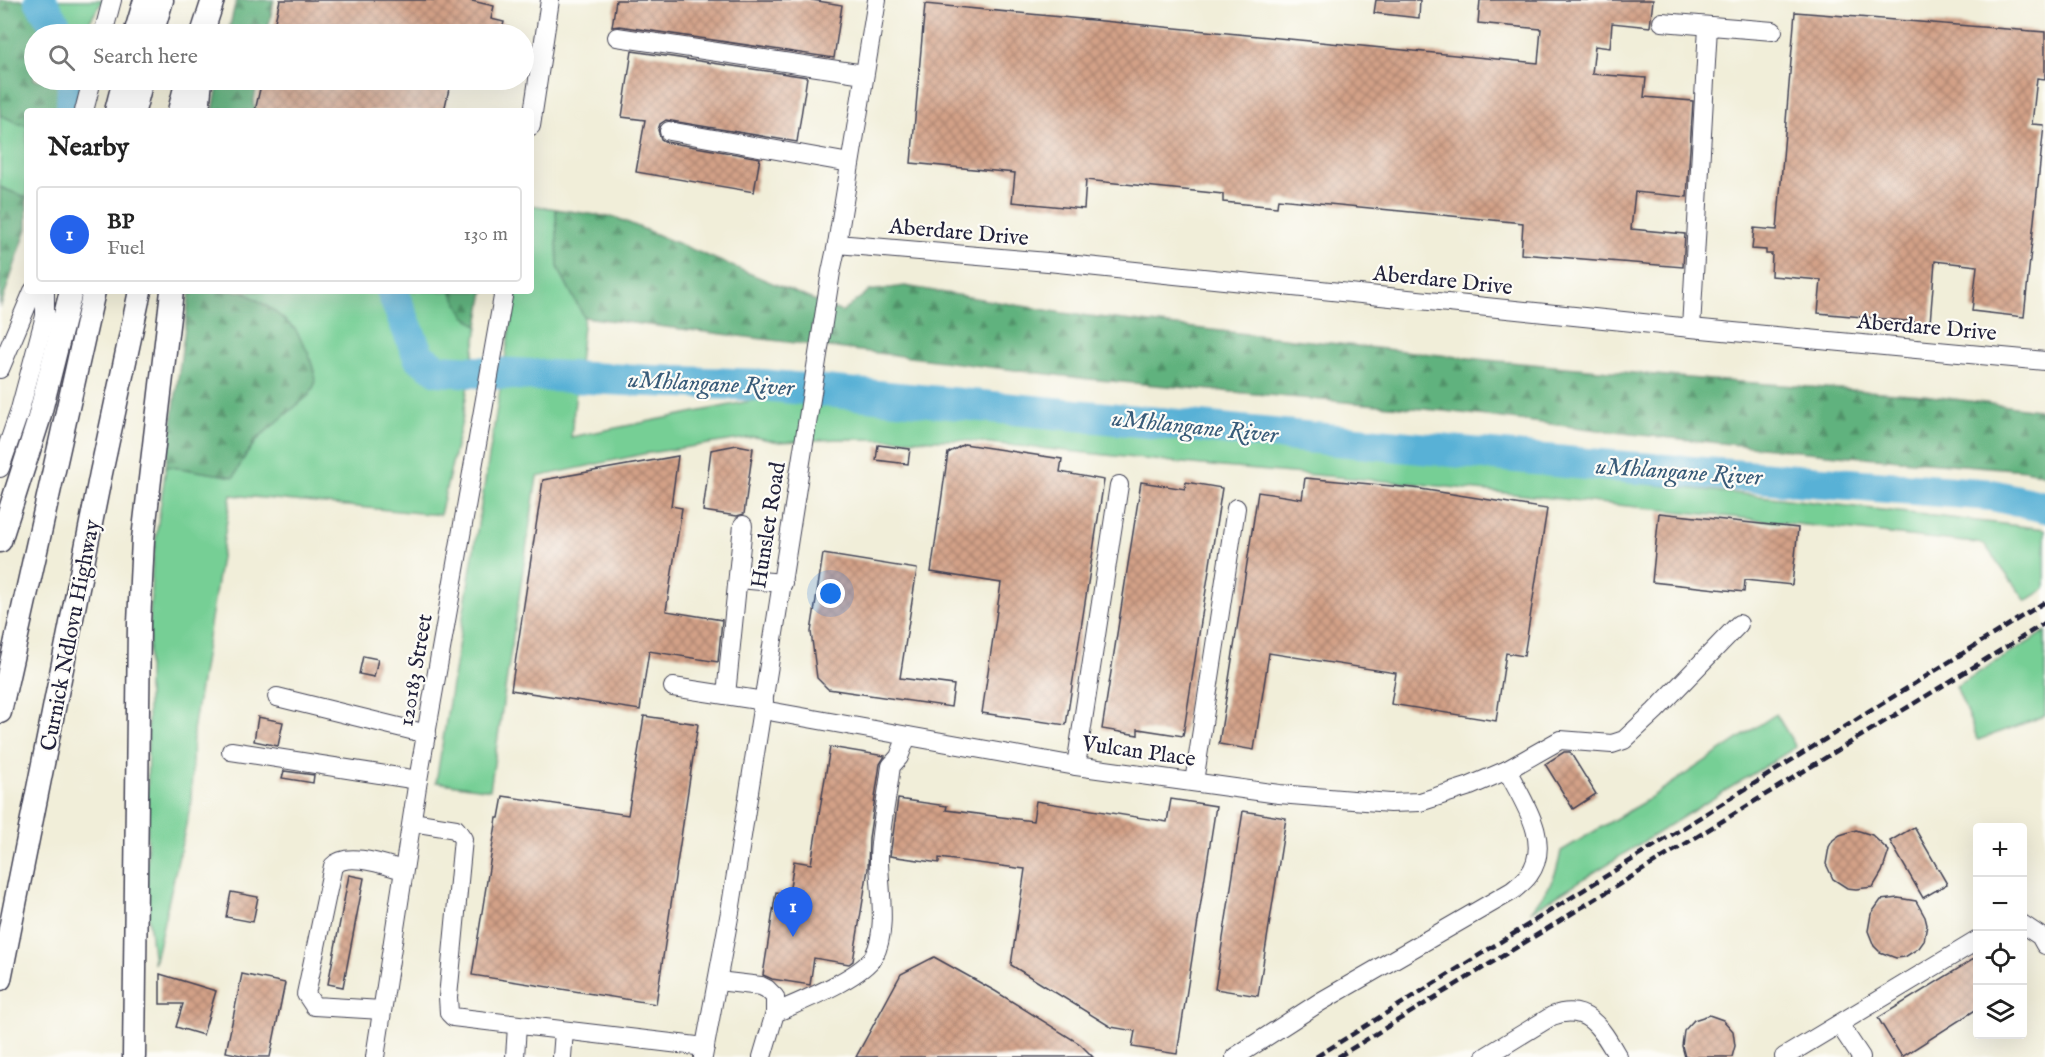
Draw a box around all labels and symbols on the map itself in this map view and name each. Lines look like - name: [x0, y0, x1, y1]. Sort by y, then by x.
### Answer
- street label: Aberdare Drive: [887, 213, 1030, 253]
- street label: Aberdare Drive: [1371, 260, 1514, 302]
- street label: Aberdare Drive: [1855, 308, 1998, 348]
- water label: uMhlangane River: [627, 365, 797, 404]
- water label: uMhlangane River: [1110, 403, 1281, 452]
- water label: uMhlangane River: [1595, 451, 1765, 494]
- street label: Hunslet Road: [745, 460, 793, 590]
- street label: Curnick Ndlovu Highway: [35, 517, 107, 753]
- your location: [816, 579, 845, 608]
- street label: 120183 Street: [392, 611, 440, 729]
- street label: Vulcan Place: [1079, 730, 1197, 774]
- pin: 1: [774, 888, 812, 937]

